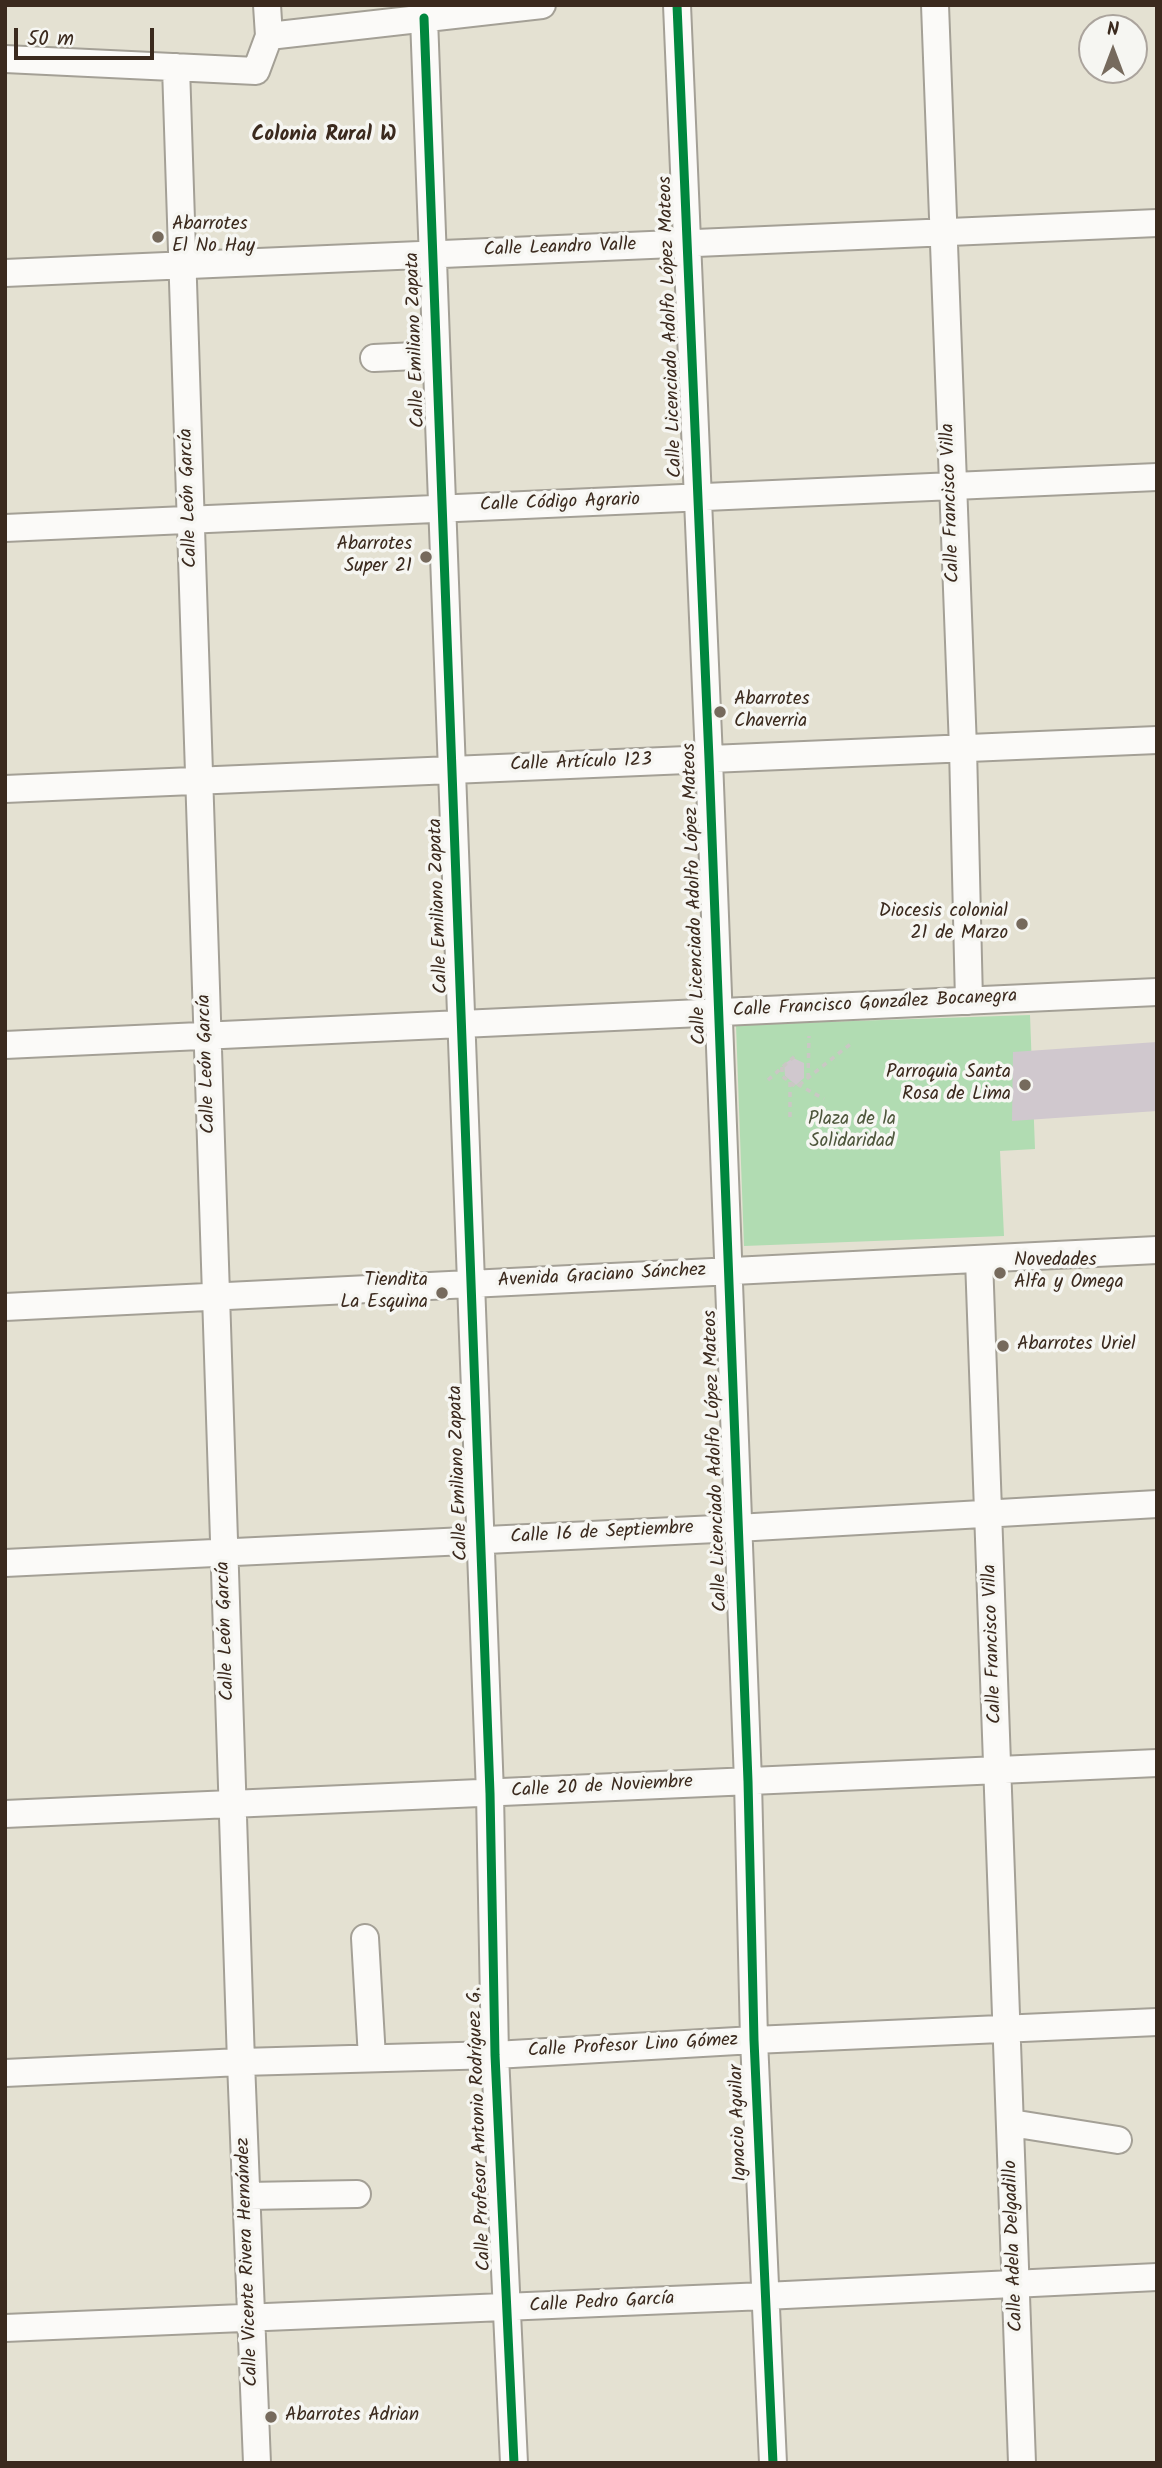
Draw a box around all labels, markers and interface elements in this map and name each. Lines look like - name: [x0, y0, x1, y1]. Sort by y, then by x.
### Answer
- scale bar: [18, 14, 158, 58]
- north arrow: [1078, 14, 1148, 84]
- text: N: [1107, 15, 1119, 45]
- text: 50 m: [27, 23, 74, 56]
- district label: Colonia Rural W: [252, 123, 396, 149]
- street label: Calle Licenciado Adolfo López Mateos: [655, 176, 689, 478]
- place label: Abarrotes El No Hay: [172, 215, 255, 259]
- marker: Abarrotes El No Hay: [150, 229, 166, 245]
- street label: Calle Leandro Valle: [483, 235, 637, 263]
- street label: Calle Emiliano Zapata: [403, 252, 431, 428]
- street label: Calle Francisco Villa: [938, 423, 966, 583]
- street label: Calle León García: [176, 428, 204, 568]
- street label: Calle Código Agrario: [480, 490, 640, 518]
- place label: Abarrotes Super 21: [336, 535, 412, 579]
- marker: Abarrotes Super 21: [418, 549, 434, 565]
- place label: Abarrotes Chaverria: [734, 690, 810, 734]
- marker: Abarrotes Chaverria: [712, 704, 728, 720]
- street label: Calle Licenciado Adolfo López Mateos: [679, 743, 713, 1045]
- street label: Calle Artículo 123: [510, 750, 652, 778]
- street label: Calle Emiliano Zapata: [426, 818, 454, 994]
- place label: Diocesis colonial 21 de Marzo: [879, 902, 1008, 946]
- marker: Diocesis colonial 21 de Marzo: [1014, 916, 1030, 932]
- street label: Calle Francisco González Bocanegra: [732, 986, 1018, 1024]
- street label: Calle León García: [194, 994, 222, 1134]
- place label: Parroquia Santa Rosa de Lima: [886, 1063, 1011, 1107]
- marker: Parroquia Santa Rosa de Lima: [1017, 1077, 1033, 1093]
- park label: Plaza de la Solidaridad: [808, 1110, 896, 1154]
- place label: Novedades Alfa y Omega: [1014, 1251, 1124, 1295]
- street label: Avenida Graciano Sánchez: [497, 1260, 707, 1294]
- marker: Novedades Alfa y Omega: [992, 1265, 1008, 1281]
- place label: Tiendita La Esquina: [340, 1271, 428, 1315]
- marker: Tiendita La Esquina: [434, 1285, 450, 1301]
- street label: Calle Licenciado Adolfo López Mateos: [700, 1310, 734, 1612]
- place label: Abarrotes Uriel: [1017, 1335, 1136, 1357]
- marker: Abarrotes Uriel: [995, 1338, 1011, 1354]
- street label: Calle Emiliano Zapata: [446, 1385, 474, 1561]
- street label: Calle 16 de Septiembre: [510, 1518, 694, 1550]
- street label: Calle León García: [213, 1561, 241, 1701]
- street label: Calle Francisco Villa: [980, 1564, 1008, 1724]
- street label: Calle 20 de Noviembre: [510, 1772, 694, 1804]
- street label: Calle Profesor Antonio Rodríguez G.: [465, 1986, 497, 2272]
- street label: Calle Profesor Lino Gómez: [527, 2030, 739, 2064]
- street label: Ignacio Aguilar: [727, 2064, 753, 2182]
- street label: Calle Vicente Rivera Hernández: [233, 2137, 265, 2387]
- street label: Calle Adela Delgadillo: [1001, 2160, 1029, 2332]
- street label: Calle Pedro García: [529, 2289, 675, 2319]
- place label: Abarrotes Adrian: [285, 2406, 419, 2428]
- marker: Abarrotes Adrian: [263, 2409, 279, 2425]

